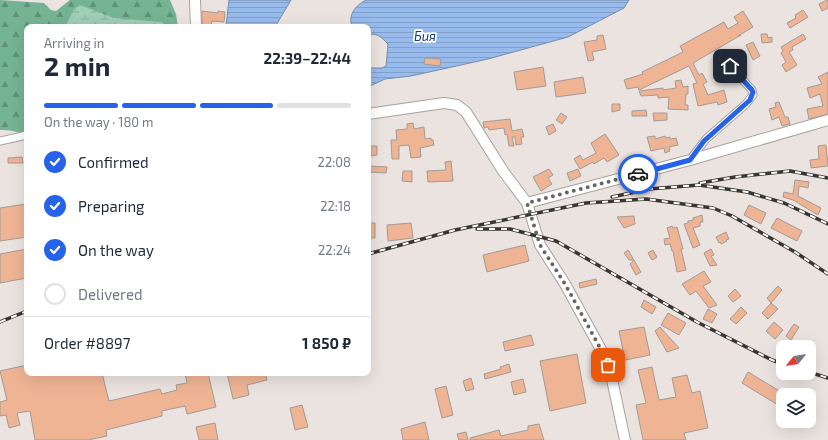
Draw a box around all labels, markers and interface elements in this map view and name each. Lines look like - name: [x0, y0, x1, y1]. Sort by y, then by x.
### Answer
- water label: Бия: [414, 28, 436, 44]
- text: Arriving in: [44, 35, 104, 51]
- text: 22:39–22:44: [264, 49, 351, 67]
- pin: [713, 49, 747, 83]
- text: 2 min: [44, 50, 110, 81]
- icon: home: [719, 55, 741, 77]
- text: On the way · 180 m: [44, 114, 154, 130]
- icon: check: [44, 151, 66, 173]
- text: Confirmed: [78, 153, 149, 171]
- text: 22:08: [318, 154, 351, 170]
- courier: [618, 154, 658, 194]
- icon: car: [627, 163, 649, 185]
- icon: check: [44, 195, 66, 217]
- text: Preparing: [78, 197, 144, 215]
- text: 22:18: [320, 198, 351, 214]
- icon: check: [44, 239, 66, 261]
- text: On the way: [78, 241, 154, 259]
- text: 22:24: [318, 242, 351, 258]
- text: Delivered: [78, 285, 143, 303]
- text: Order #8897: [44, 334, 130, 352]
- text: 1 850 ₽: [302, 334, 351, 352]
- north arrow: [776, 340, 816, 380]
- map controls: [776, 340, 816, 428]
- pin: [591, 348, 625, 382]
- icon: bag: [597, 354, 619, 376]
- button: layers: [776, 388, 816, 428]

